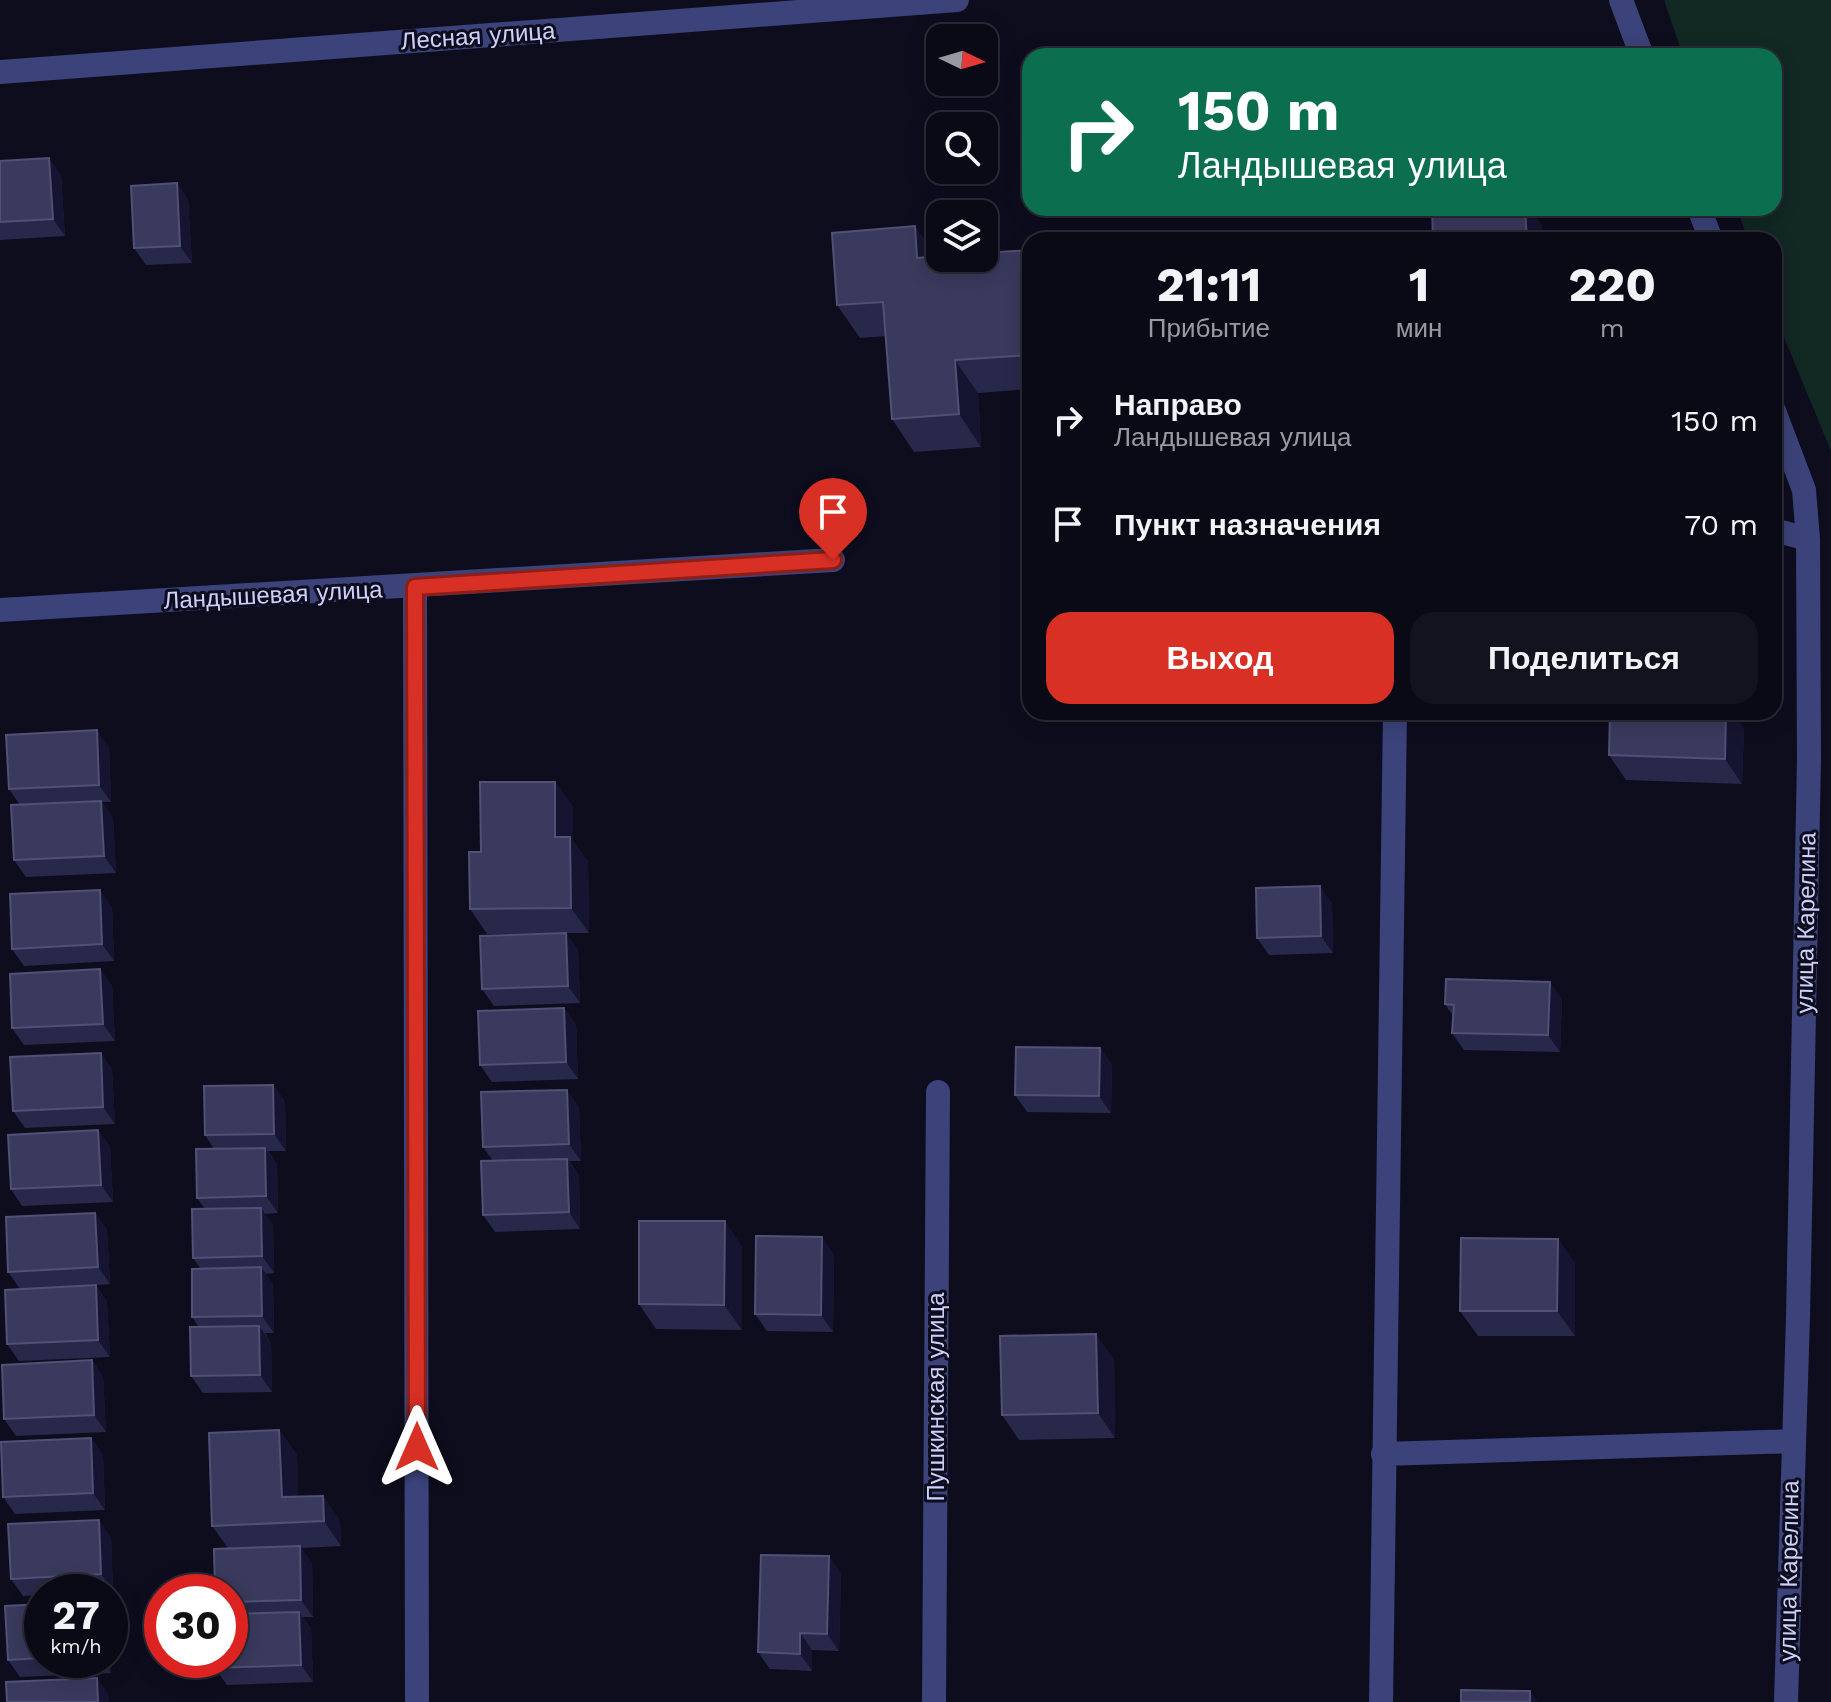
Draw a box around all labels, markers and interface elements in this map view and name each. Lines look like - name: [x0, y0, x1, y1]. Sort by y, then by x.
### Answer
- street label: Лесная улица: [400, 17, 557, 55]
- north arrow: [926, 24, 998, 96]
- map controls: [926, 24, 998, 272]
- text: 150 m: [1178, 78, 1340, 144]
- icon: right: [1046, 80, 1150, 184]
- button: search: [926, 112, 998, 184]
- text: Ландышевая улица: [1178, 145, 1507, 187]
- button: layers: [926, 200, 998, 272]
- text: 21:11: [1156, 256, 1261, 313]
- text: 1: [1409, 256, 1429, 313]
- text: 220: [1568, 256, 1656, 313]
- text: Прибытие: [1148, 313, 1270, 343]
- text: мин: [1396, 313, 1442, 343]
- text: m: [1600, 313, 1625, 343]
- text: Направо: [1114, 387, 1242, 422]
- icon: right: [1046, 398, 1090, 442]
- text: 150 m: [1671, 403, 1758, 438]
- text: Ландышевая улица: [1114, 422, 1351, 452]
- pin: [799, 478, 867, 560]
- icon: arrive: [811, 490, 855, 534]
- icon: arrive: [1046, 502, 1090, 546]
- text: Пункт назначения: [1114, 507, 1381, 542]
- text: 70 m: [1684, 507, 1758, 542]
- street label: Ландышевая улица: [163, 575, 384, 615]
- button: Выход: [1046, 612, 1394, 704]
- button: Поделиться: [1410, 612, 1758, 704]
- street label: улица Карелина: [1790, 831, 1822, 1014]
- street label: Пушкинская улица: [922, 1292, 950, 1502]
- position arrow: [375, 1405, 459, 1489]
- street label: улица Карелина: [1773, 1479, 1805, 1662]
- speed limit sign: 30: [144, 1574, 248, 1678]
- text: 27: [52, 1592, 100, 1639]
- text: km/h: [50, 1634, 102, 1658]

